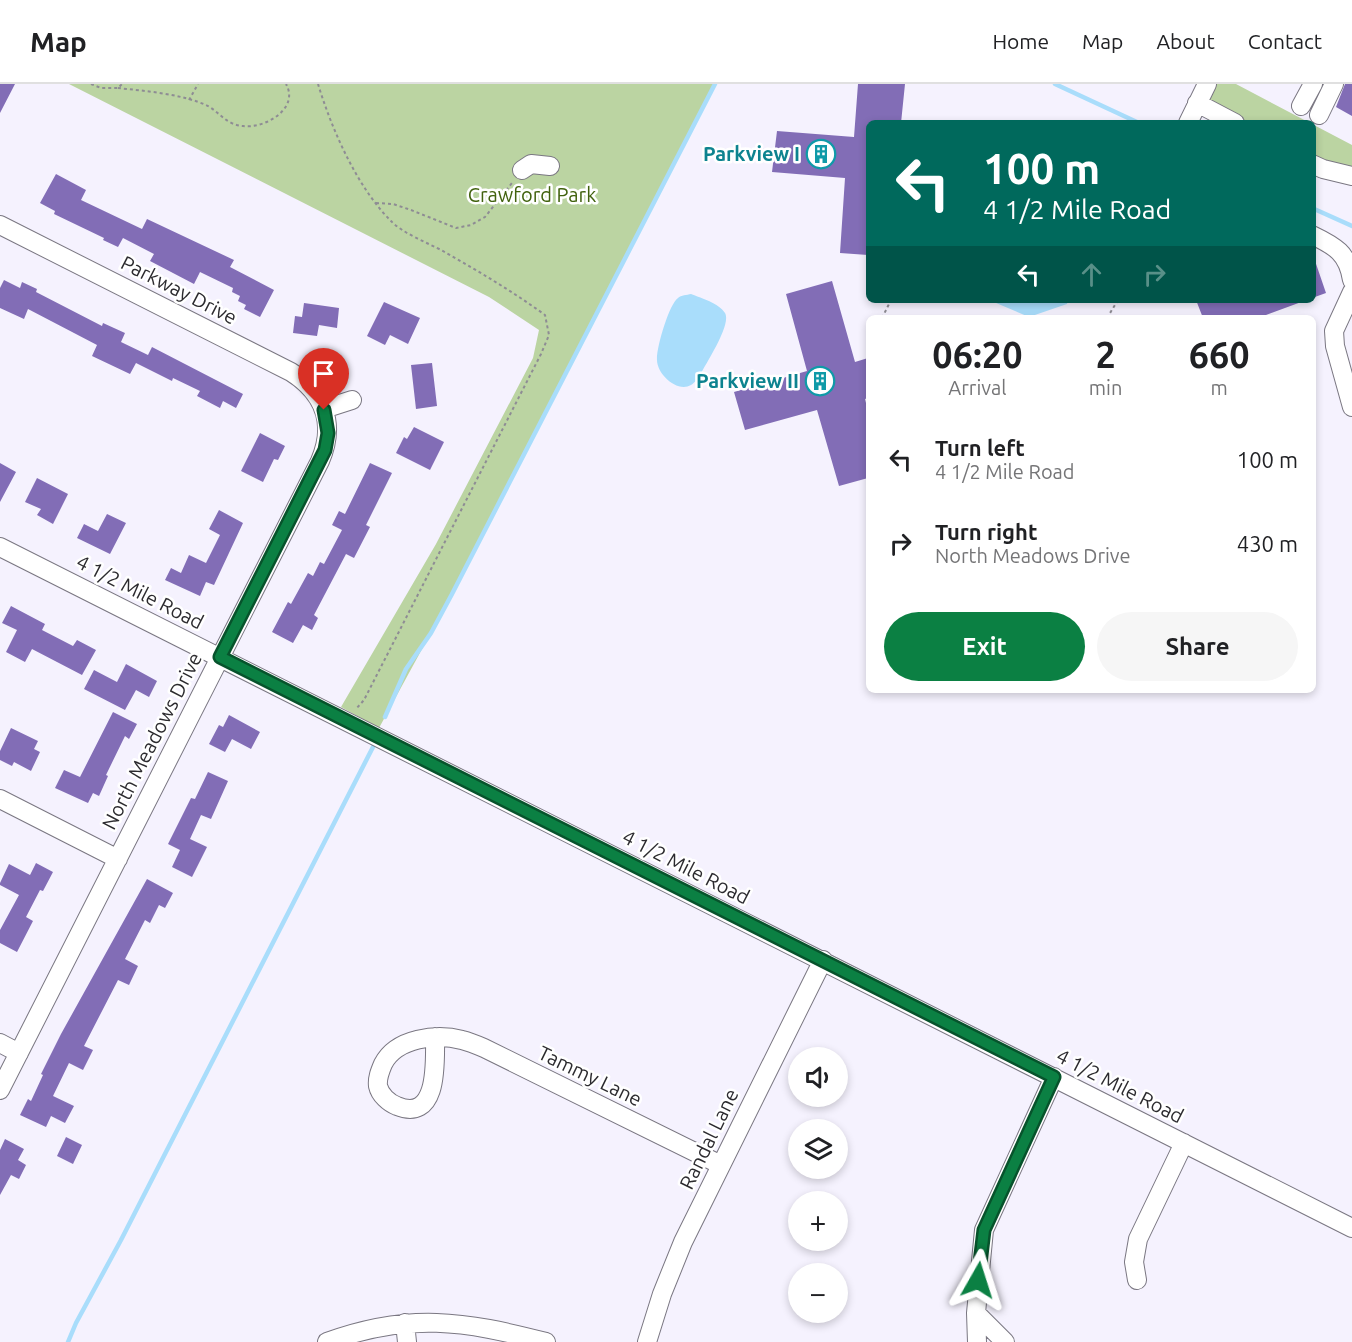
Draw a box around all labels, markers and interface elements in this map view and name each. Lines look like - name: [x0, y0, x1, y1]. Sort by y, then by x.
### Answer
- text: Map: [30, 26, 87, 57]
- text: Home: [992, 29, 1049, 53]
- text: Map: [1082, 29, 1123, 53]
- text: About: [1156, 29, 1215, 53]
- text: Contact: [1248, 29, 1322, 53]
- building icon: Parkview I: [805, 138, 837, 170]
- place label: Parkview I: [703, 142, 800, 165]
- icon: left: [884, 144, 962, 222]
- text: 100 m: [983, 145, 1100, 192]
- park label: Crawford Park: [468, 183, 596, 206]
- text: 4 1/2 Mile Road: [983, 194, 1171, 224]
- street label: Parkway Drive: [117, 250, 241, 329]
- icon: left: [1012, 258, 1045, 291]
- icon: ahead: [1075, 258, 1108, 291]
- icon: right: [1138, 258, 1171, 291]
- text: 06:20: [932, 334, 1022, 375]
- text: 2: [1095, 334, 1116, 375]
- text: 660: [1189, 334, 1250, 375]
- pin: [298, 348, 349, 410]
- icon: arrive: [307, 357, 340, 390]
- building icon: Parkview II: [804, 365, 836, 397]
- place label: Parkview II: [696, 369, 799, 392]
- text: Arrival: [948, 376, 1007, 399]
- text: min: [1089, 376, 1122, 399]
- text: m: [1211, 376, 1228, 399]
- text: Turn left: [935, 435, 1025, 460]
- icon: left: [884, 443, 917, 476]
- text: 100 m: [1237, 447, 1298, 472]
- text: 4 1/2 Mile Road: [935, 460, 1075, 483]
- text: Turn right: [935, 519, 1037, 544]
- icon: right: [884, 527, 917, 560]
- text: 430 m: [1237, 531, 1298, 556]
- text: North Meadows Drive: [935, 544, 1131, 567]
- street label: 4 1/2 Mile Road: [73, 550, 208, 633]
- button: Exit: [884, 612, 1085, 681]
- button: Share: [1097, 612, 1298, 681]
- street label: North Meadows Drive: [97, 648, 206, 833]
- street label: 4 1/2 Mile Road: [619, 825, 754, 908]
- street label: Tammy Lane: [535, 1041, 646, 1111]
- street label: 4 1/2 Mile Road: [1053, 1044, 1188, 1127]
- map controls: [788, 1047, 848, 1323]
- button: sound: [788, 1047, 848, 1107]
- street label: Randal Lane: [674, 1085, 743, 1193]
- button: layers: [788, 1119, 848, 1179]
- button: +: [788, 1191, 848, 1251]
- position arrow: [946, 1248, 1010, 1312]
- button: −: [788, 1263, 848, 1323]

